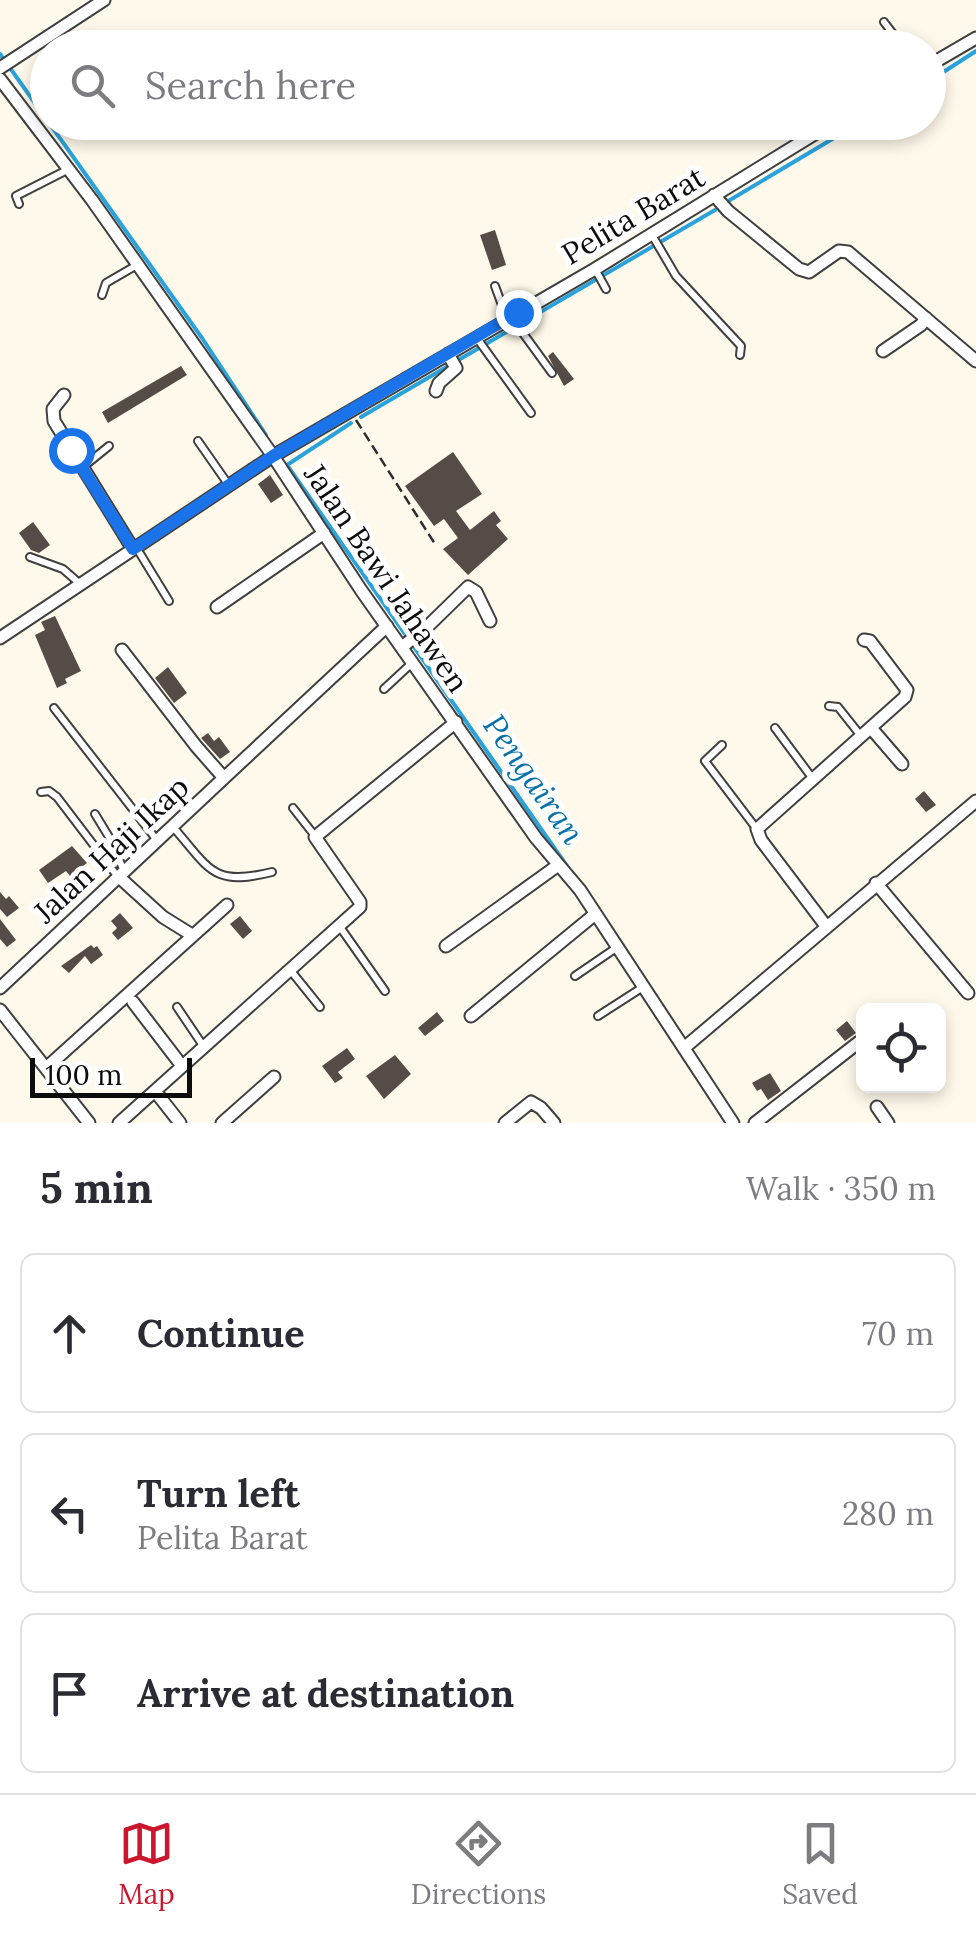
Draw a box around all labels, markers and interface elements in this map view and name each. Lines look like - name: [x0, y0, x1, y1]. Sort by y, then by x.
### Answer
- search box: [30, 30, 946, 140]
- icon: search: [65, 58, 120, 113]
- text: Search here: [145, 61, 356, 109]
- street label: Pelita Barat: [555, 157, 712, 272]
- route end: [496, 290, 542, 336]
- route start: [49, 428, 95, 474]
- street label: Jalan Bawi Jahawen: [296, 456, 478, 699]
- water label: Pengairan: [474, 706, 594, 852]
- street label: Jalan Haji Ikap: [25, 767, 197, 932]
- map controls: [856, 1003, 946, 1093]
- button: locate: [856, 1003, 946, 1093]
- scale bar: [30, 1053, 192, 1098]
- text: 100 m: [45, 1057, 122, 1093]
- text: 5 min: [40, 1161, 153, 1215]
- text: Walk · 350 m: [746, 1168, 936, 1209]
- icon: ahead: [42, 1306, 97, 1361]
- text: Continue: [137, 1309, 305, 1357]
- text: 70 m: [862, 1313, 934, 1354]
- text: Turn left: [137, 1469, 300, 1517]
- icon: left: [42, 1486, 97, 1541]
- text: 280 m: [842, 1493, 934, 1534]
- text: Pelita Barat: [137, 1517, 308, 1558]
- icon: arrive: [42, 1666, 97, 1721]
- text: Arrive at destination: [137, 1669, 514, 1717]
- tab: Map: [118, 1816, 175, 1912]
- tab: Directions: [411, 1816, 546, 1912]
- tab: Saved: [782, 1816, 858, 1912]

